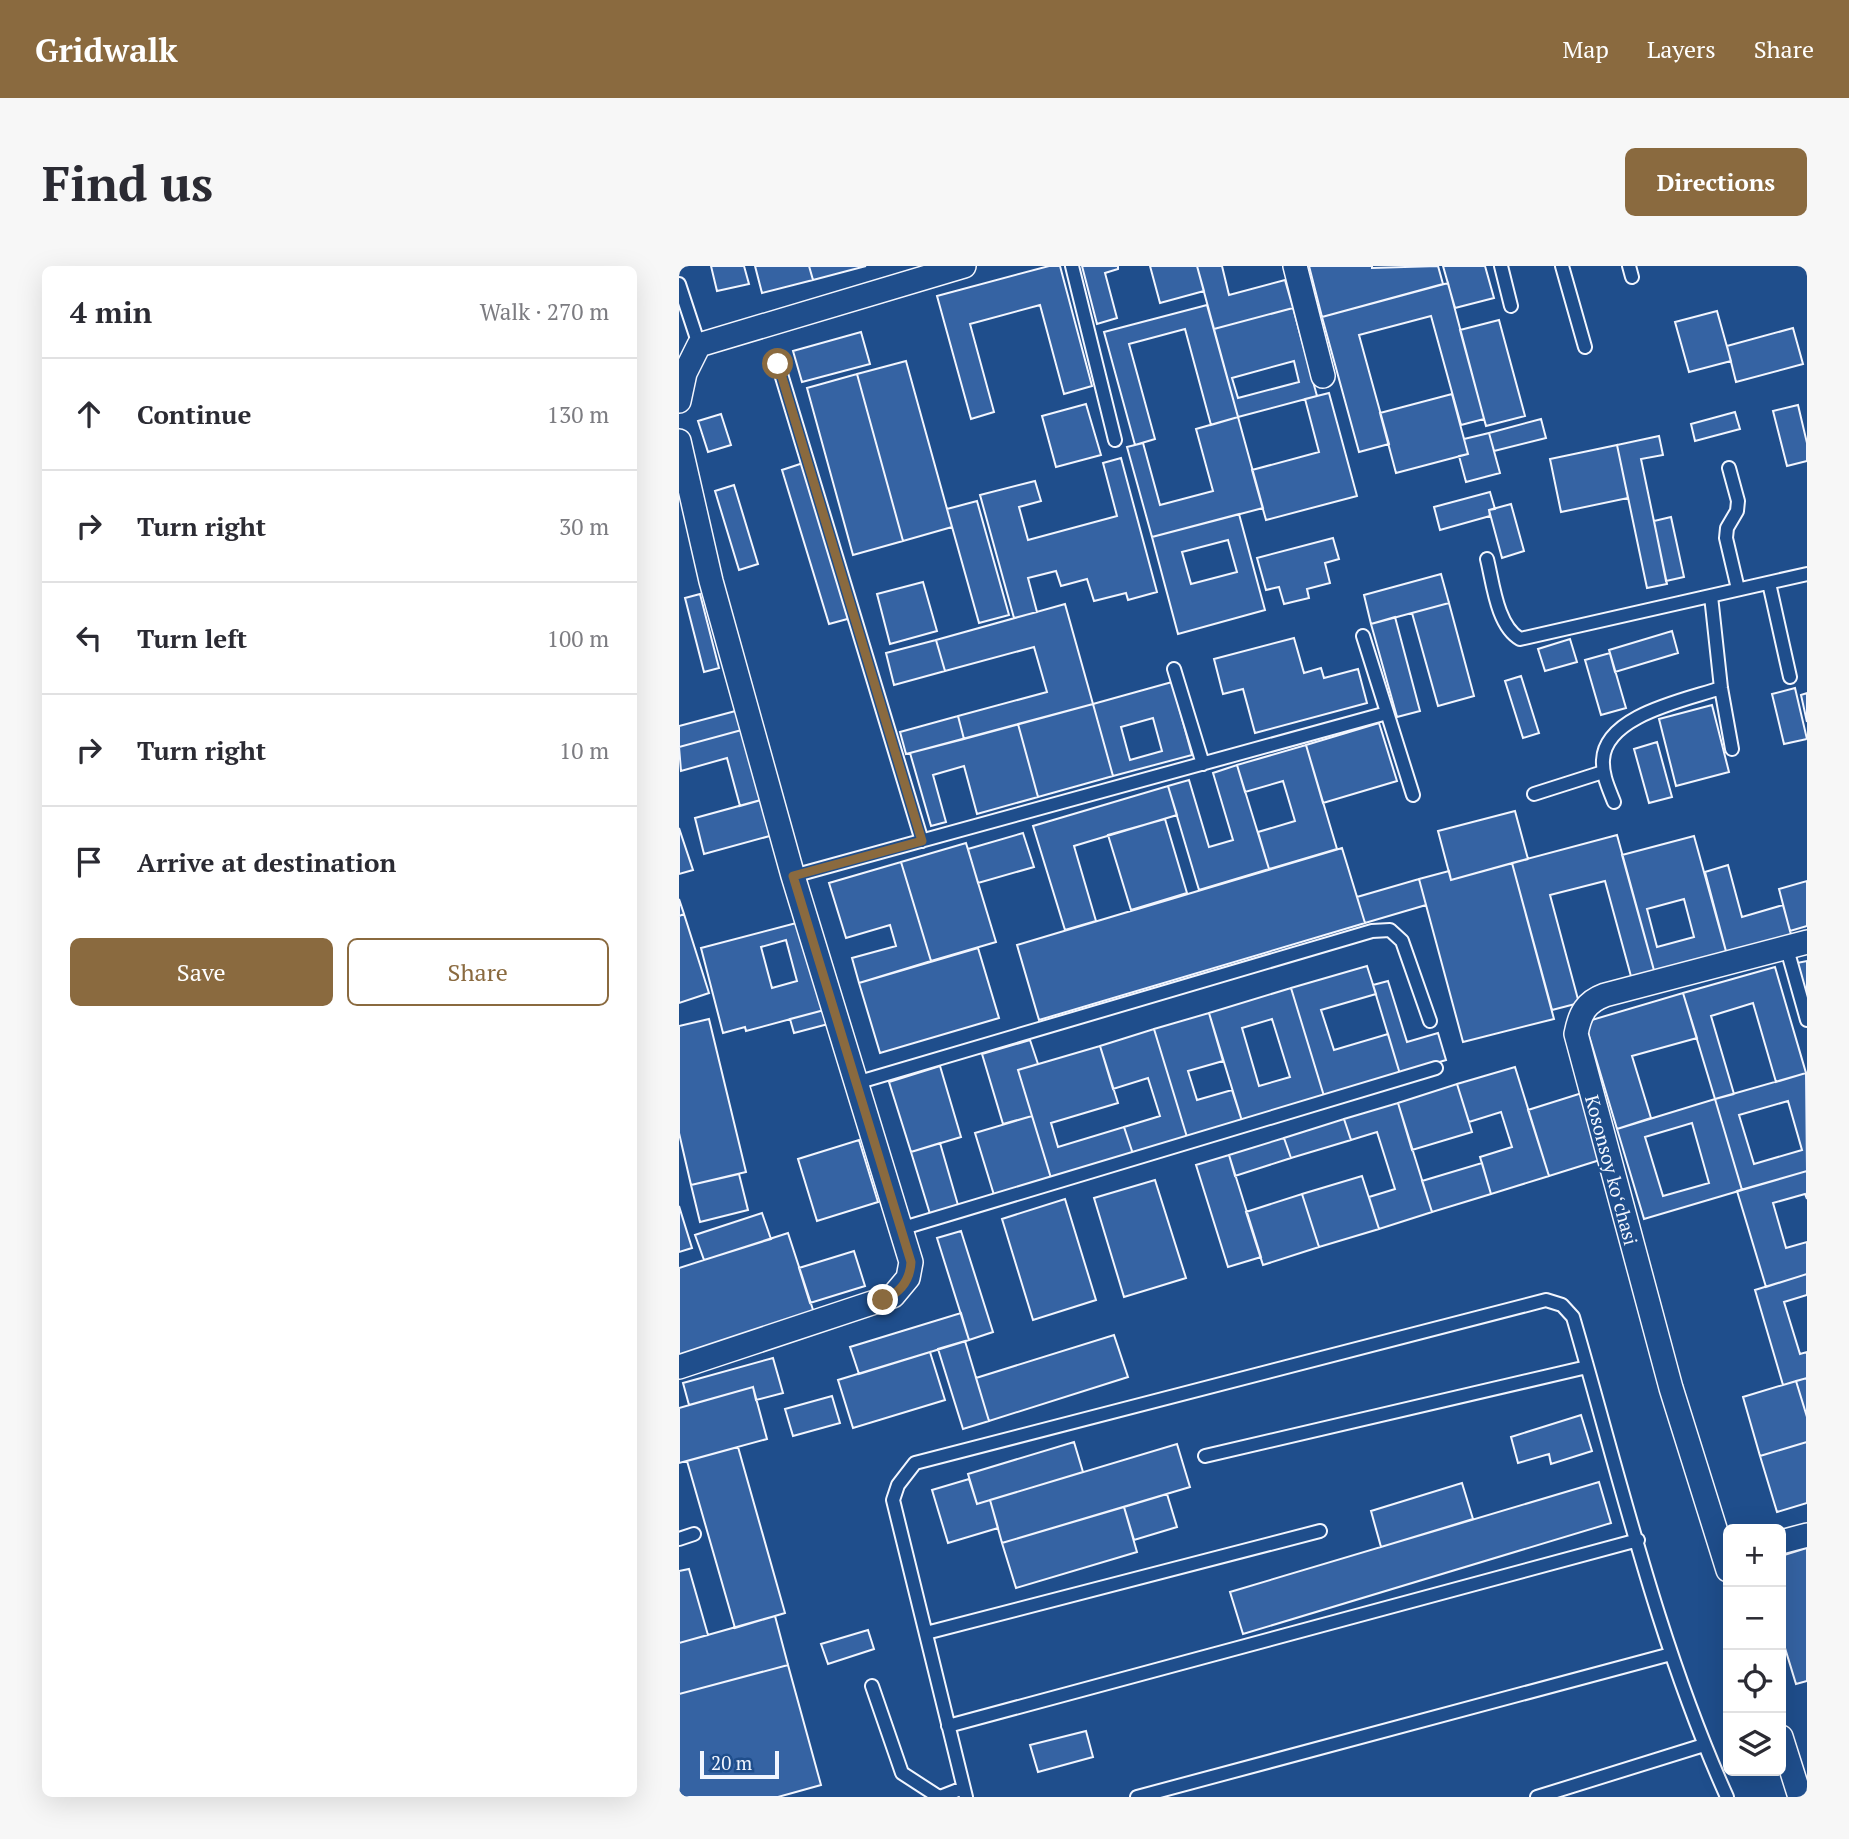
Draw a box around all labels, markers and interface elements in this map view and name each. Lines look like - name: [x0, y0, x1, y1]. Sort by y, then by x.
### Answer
- text: Gridwalk: [35, 28, 178, 71]
- text: Map: [1562, 33, 1609, 65]
- text: Layers: [1647, 33, 1716, 65]
- text: Share: [1754, 33, 1814, 65]
- button: Directions: [1625, 148, 1807, 216]
- text: Find us: [42, 150, 213, 215]
- text: 4 min: [70, 292, 152, 332]
- text: Walk · 270 m: [480, 296, 609, 327]
- route start: [762, 348, 793, 379]
- icon: ahead: [70, 395, 108, 433]
- text: Continue: [137, 397, 251, 431]
- text: 130 m: [547, 399, 609, 430]
- icon: right: [70, 507, 108, 545]
- text: Turn right: [137, 509, 266, 543]
- text: 30 m: [559, 511, 609, 542]
- icon: left: [70, 619, 108, 657]
- text: Turn left: [137, 621, 247, 655]
- text: 100 m: [547, 623, 609, 654]
- icon: right: [70, 731, 108, 769]
- text: Turn right: [137, 733, 266, 767]
- text: 10 m: [559, 735, 609, 766]
- icon: arrive: [70, 843, 108, 881]
- text: Arrive at destination: [137, 845, 396, 879]
- button: Save: [70, 938, 333, 1006]
- button: Share: [347, 938, 609, 1006]
- street label: Kosonsoy koʻchasi: [1580, 1092, 1644, 1248]
- route end: [867, 1284, 898, 1315]
- map controls: [1723, 1524, 1786, 1776]
- button: +: [1723, 1524, 1786, 1587]
- button: −: [1723, 1587, 1786, 1650]
- button: locate: [1723, 1650, 1786, 1713]
- button: layers: [1723, 1713, 1786, 1776]
- scale bar: [700, 1748, 779, 1780]
- text: 20 m: [711, 1750, 752, 1775]

